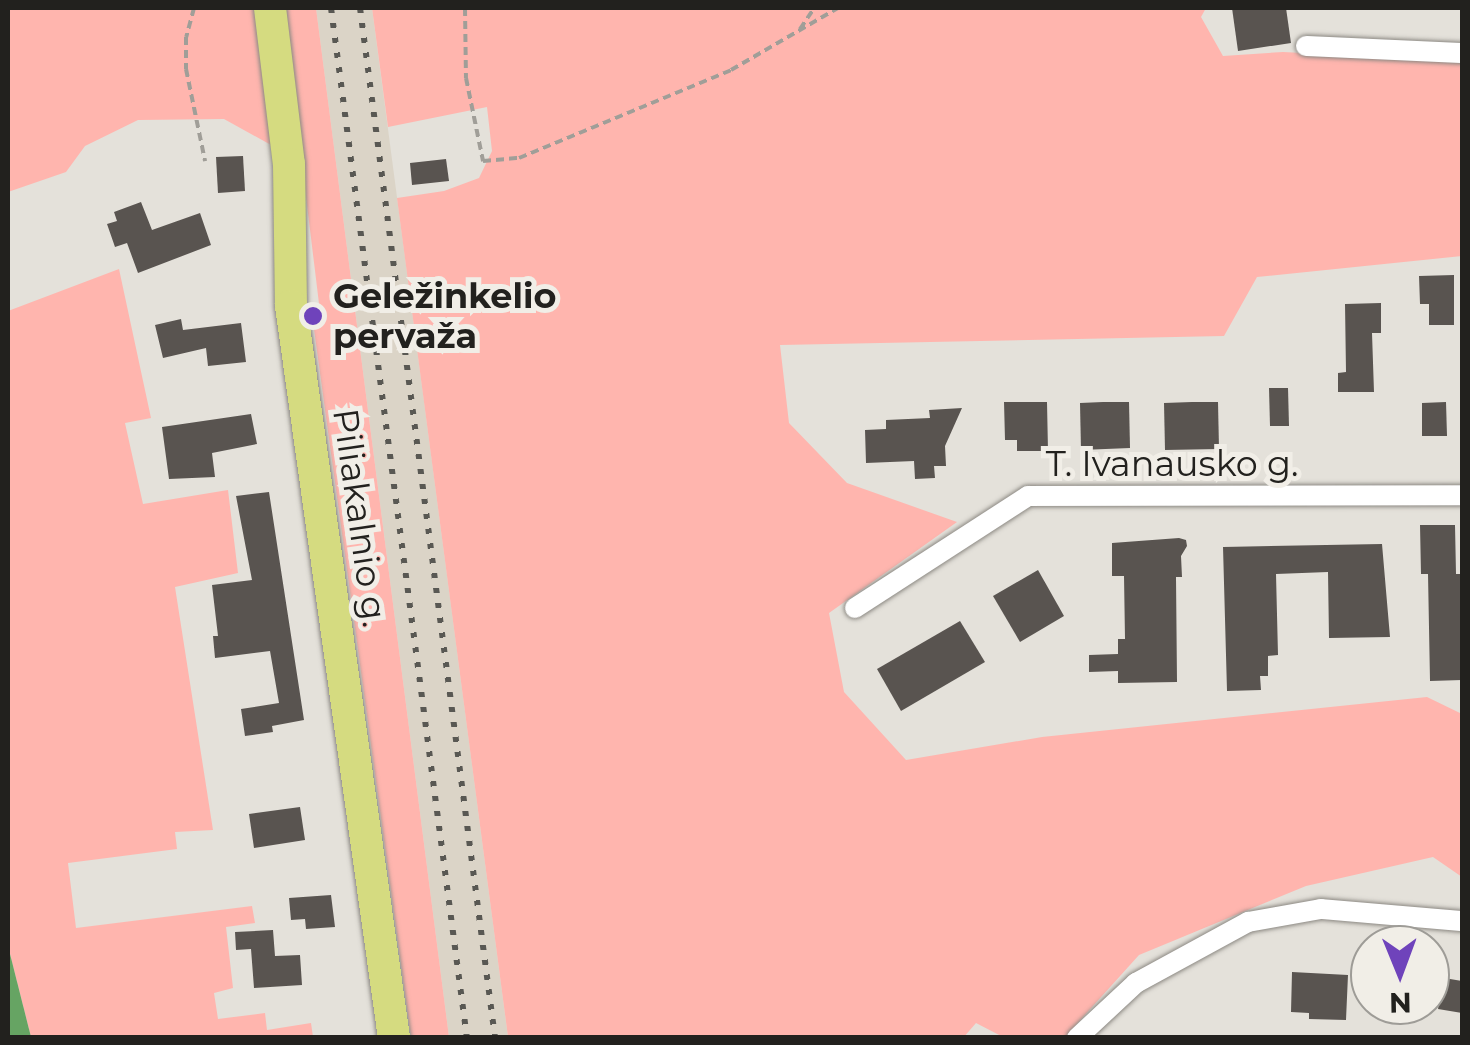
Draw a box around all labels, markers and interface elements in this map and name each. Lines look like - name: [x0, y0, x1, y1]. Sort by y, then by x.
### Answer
- place label: Geležinkelio pervaža: [333, 275, 556, 357]
- marker: Geležinkelio pervaža: [302, 305, 324, 327]
- street label: Piliakalnio g.: [324, 406, 396, 630]
- street label: T. Ivanausko g.: [1046, 443, 1298, 485]
- north arrow: [1350, 925, 1450, 1025]
- text: N: [1389, 986, 1412, 1020]

